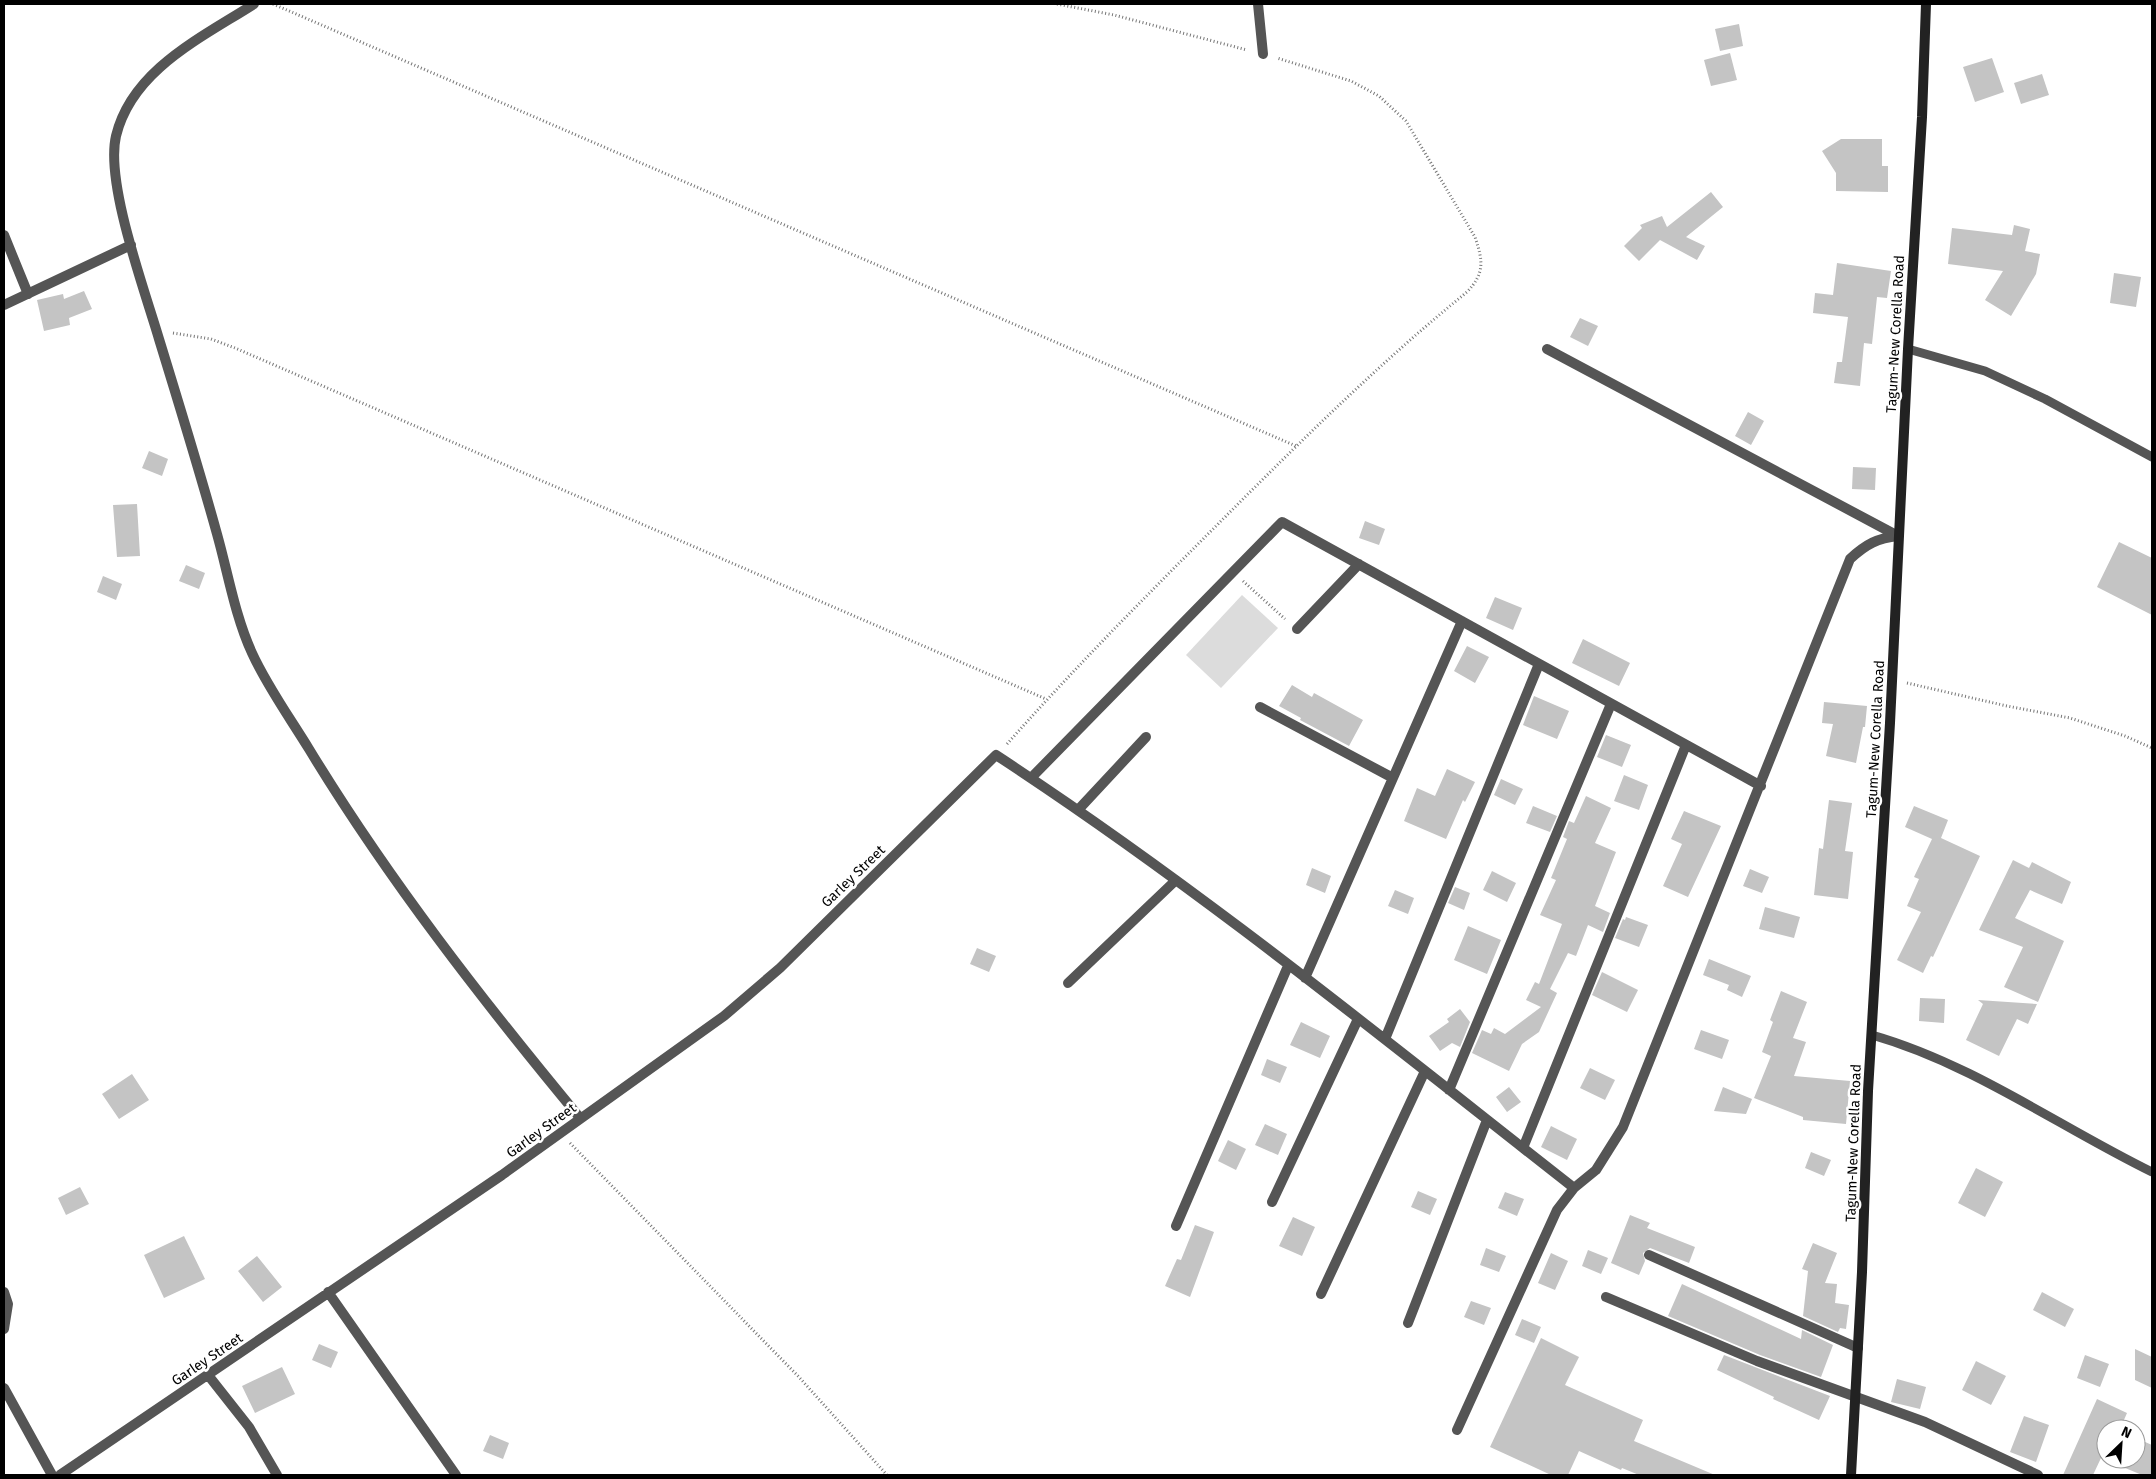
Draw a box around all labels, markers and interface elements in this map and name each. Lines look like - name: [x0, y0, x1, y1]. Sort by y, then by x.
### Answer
- street label: Tagum-New Corella Road: [1883, 255, 1908, 413]
- street label: Tagum-New Corella Road: [1863, 660, 1888, 818]
- street label: Garley Street: [818, 841, 889, 911]
- street label: Tagum-New Corella Road: [1842, 1064, 1865, 1222]
- street label: Garley Street: [503, 1099, 580, 1161]
- street label: Garley Street: [169, 1329, 247, 1389]
- north arrow: [2096, 1419, 2146, 1469]
- text: N: [2118, 1423, 2134, 1442]

